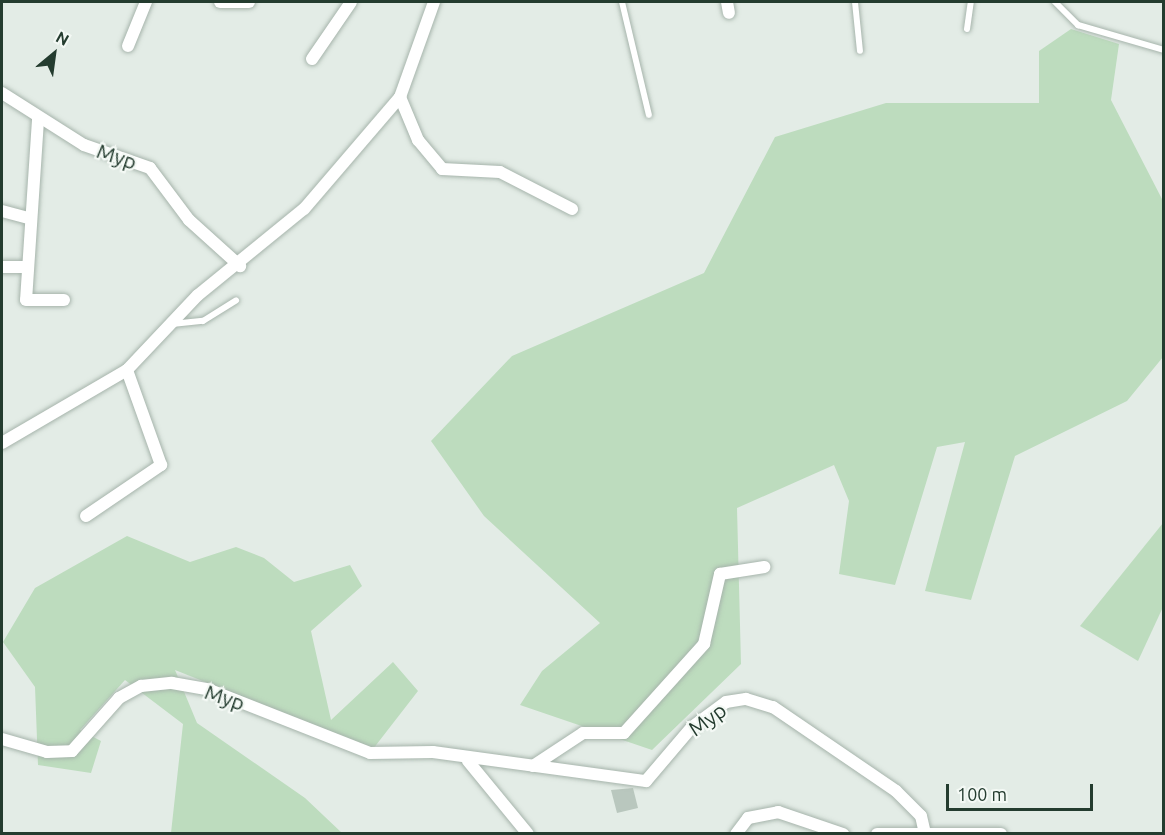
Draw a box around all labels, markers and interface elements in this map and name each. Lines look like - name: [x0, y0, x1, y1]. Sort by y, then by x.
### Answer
- north arrow: [24, 24, 84, 84]
- text: N: [53, 27, 72, 49]
- street label: Мур: [94, 137, 140, 175]
- street label: Мур: [202, 678, 248, 716]
- street label: Мур: [683, 697, 731, 741]
- scale bar: [949, 772, 1096, 810]
- text: 100 m: [957, 784, 1007, 804]

